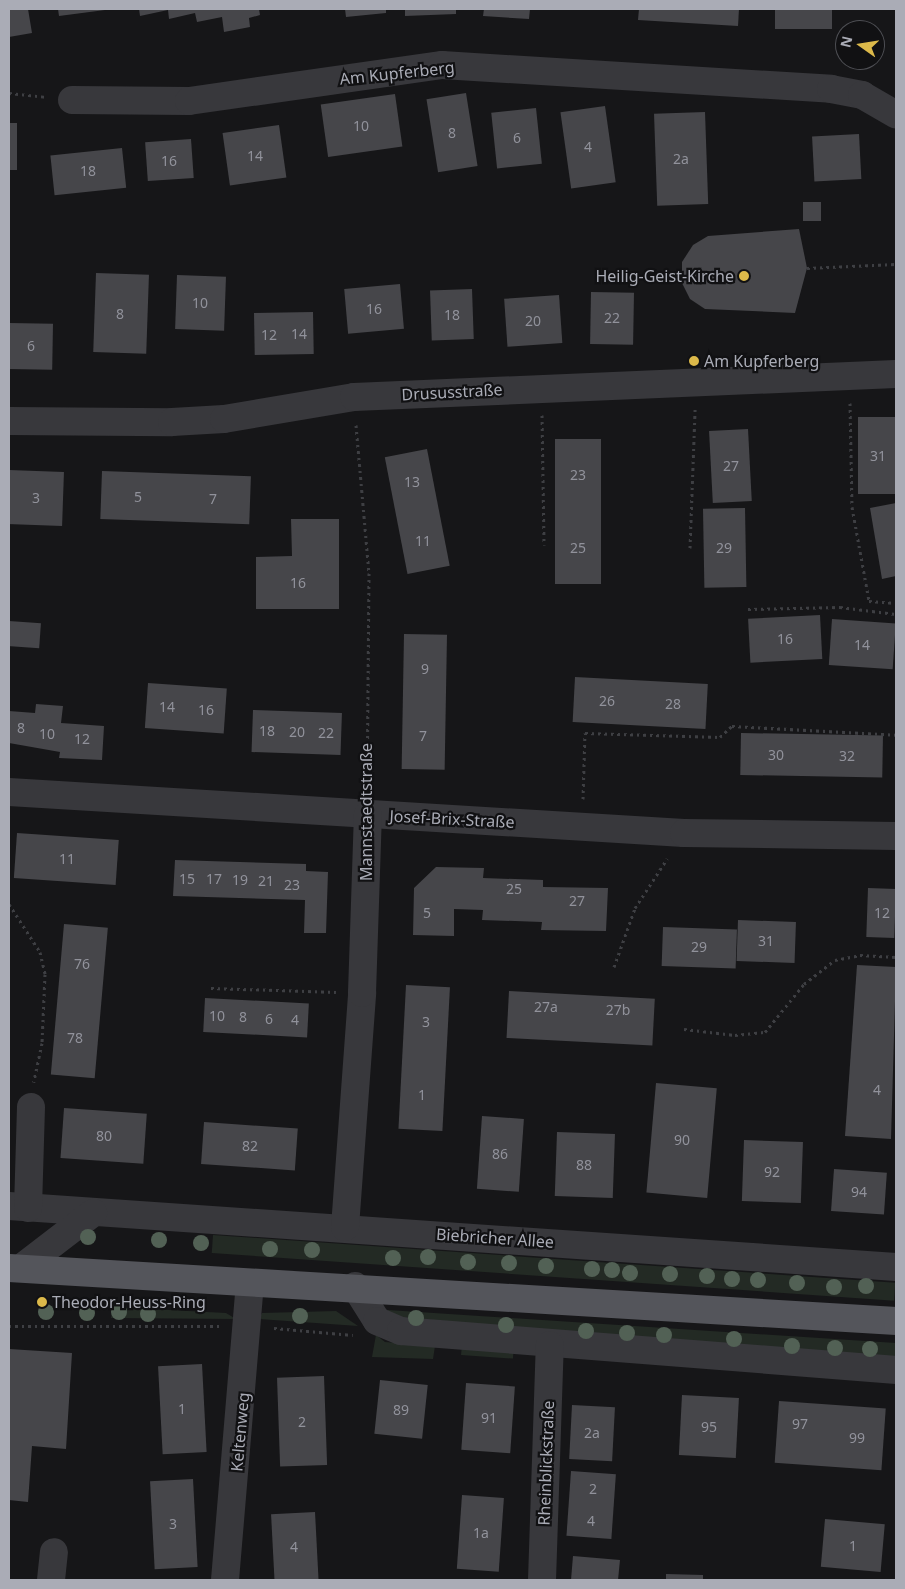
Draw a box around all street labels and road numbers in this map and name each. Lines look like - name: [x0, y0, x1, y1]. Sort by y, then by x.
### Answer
- street label: Am Kupferberg: [339, 57, 455, 89]
- street label: Drususstraße: [401, 380, 503, 404]
- street label: Mannstaedtstraße: [356, 743, 376, 881]
- street label: Josef-Brix-Straße: [389, 806, 515, 832]
- street label: Biebricher Allee: [435, 1224, 555, 1252]
- street label: Keltenweg: [227, 1392, 253, 1472]
- street label: Rheinblickstraße: [534, 1400, 558, 1526]

